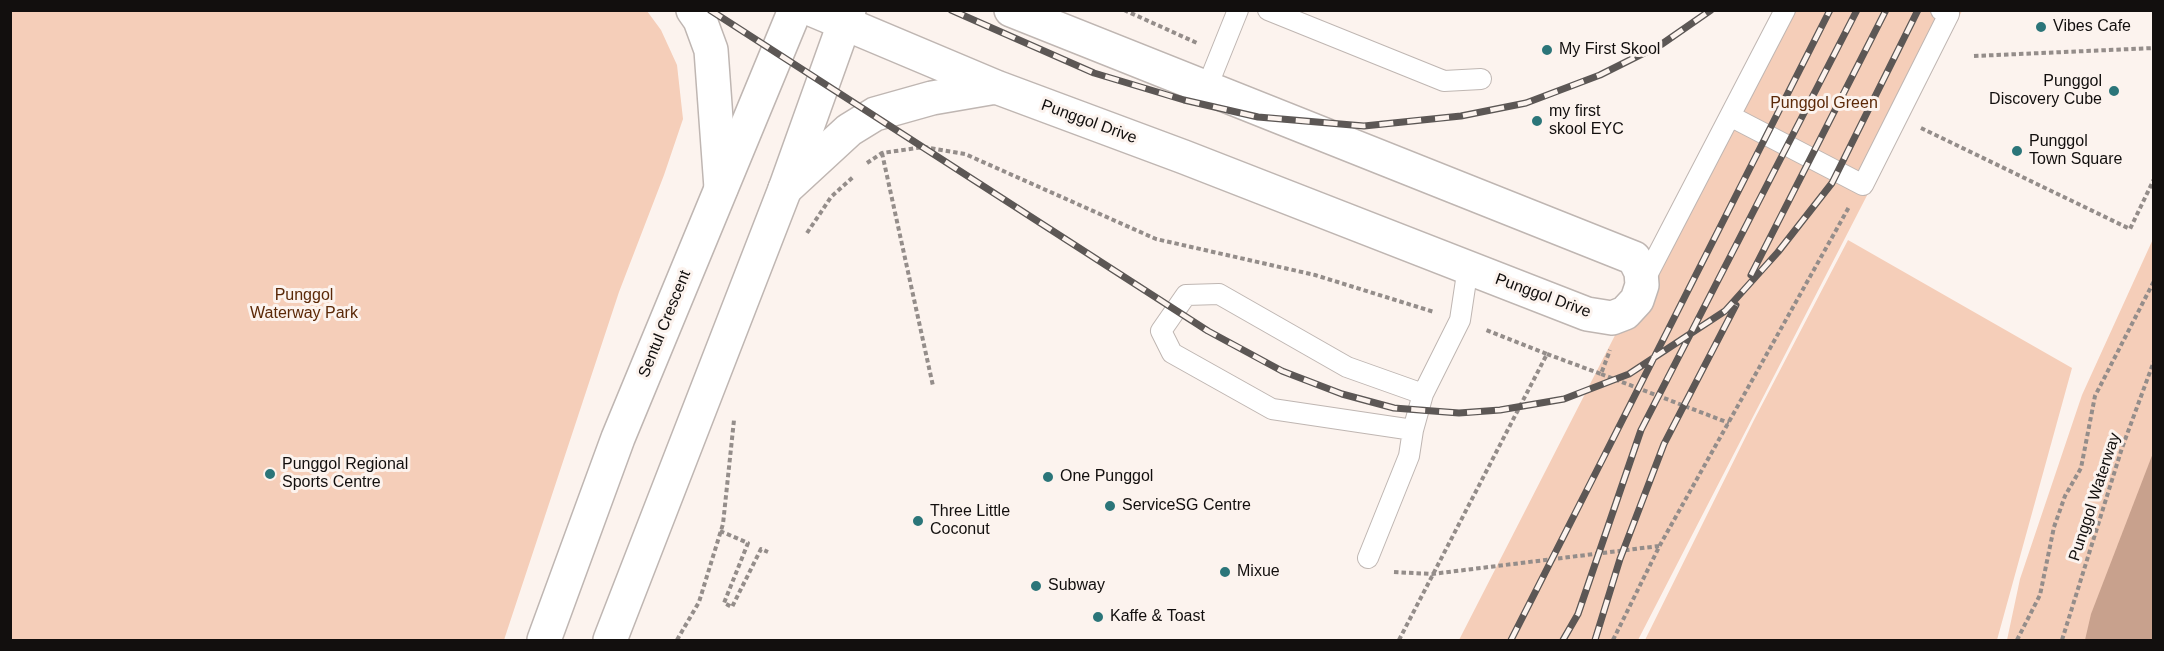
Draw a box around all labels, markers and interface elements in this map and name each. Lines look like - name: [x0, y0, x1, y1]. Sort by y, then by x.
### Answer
- place label: Vibes Cafe: [2053, 17, 2131, 37]
- marker: Vibes Cafe: [2034, 20, 2048, 34]
- place label: My First Skool: [1559, 40, 1660, 60]
- marker: My First Skool: [1540, 43, 1554, 57]
- place label: Punggol Discovery Cube: [1989, 72, 2102, 110]
- marker: Punggol Discovery Cube: [2107, 84, 2121, 98]
- park label: Punggol Green: [1770, 94, 1878, 114]
- street label: Punggol Drive: [1038, 96, 1140, 148]
- place label: my first skool EYC: [1549, 102, 1624, 140]
- marker: my first skool EYC: [1530, 114, 1544, 128]
- place label: Punggol Town Square: [2029, 132, 2122, 170]
- marker: Punggol Town Square: [2010, 144, 2024, 158]
- street label: Sentul Crescent: [635, 268, 695, 380]
- street label: Punggol Drive: [1492, 270, 1594, 322]
- park label: Punggol Waterway Park: [250, 286, 358, 324]
- street label: Punggol Waterway: [2065, 430, 2125, 564]
- place label: Punggol Regional Sports Centre: [282, 455, 408, 493]
- marker: Punggol Regional Sports Centre: [263, 467, 277, 481]
- place label: One Punggol: [1060, 467, 1153, 487]
- marker: One Punggol: [1041, 470, 1055, 484]
- place label: ServiceSG Centre: [1122, 496, 1251, 516]
- marker: ServiceSG Centre: [1103, 499, 1117, 513]
- place label: Three Little Coconut: [930, 502, 1010, 540]
- marker: Three Little Coconut: [911, 514, 925, 528]
- place label: Mixue: [1237, 562, 1280, 582]
- marker: Mixue: [1218, 565, 1232, 579]
- place label: Subway: [1048, 576, 1105, 596]
- marker: Subway: [1029, 579, 1043, 593]
- place label: Kaffe & Toast: [1110, 607, 1205, 627]
- marker: Kaffe & Toast: [1091, 610, 1105, 624]

